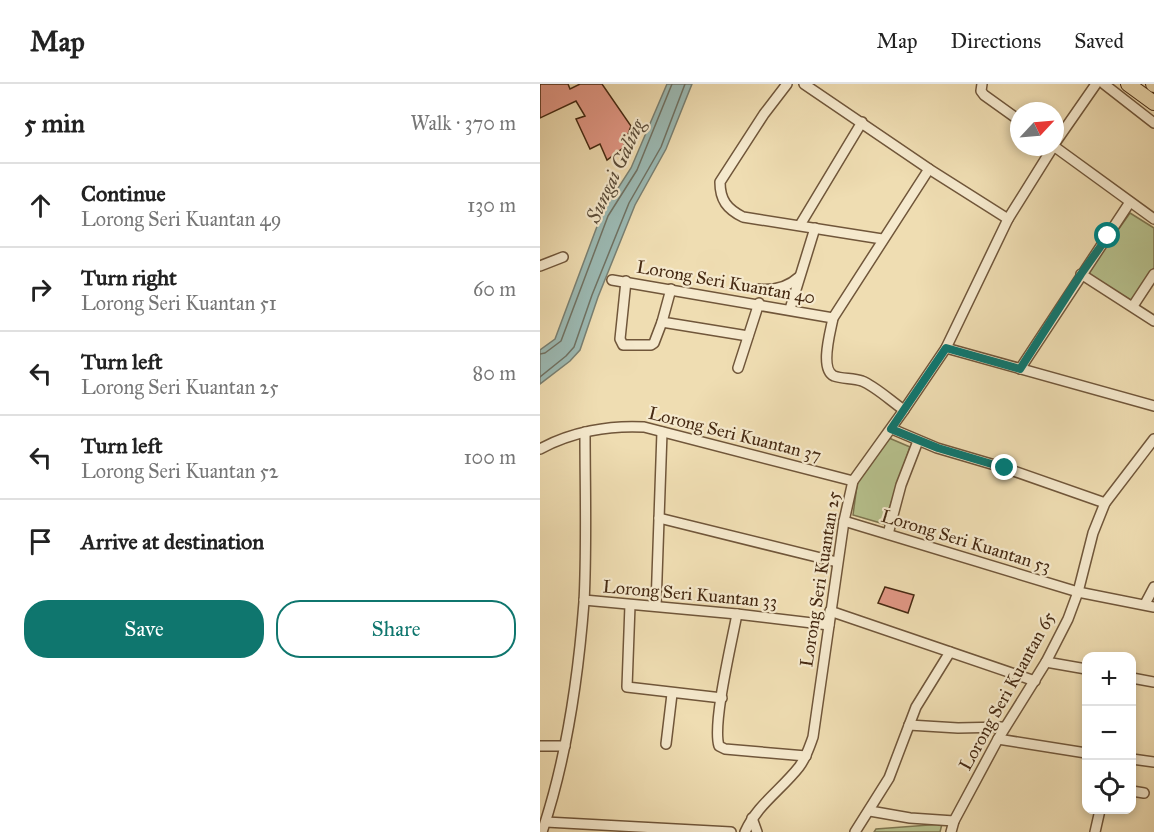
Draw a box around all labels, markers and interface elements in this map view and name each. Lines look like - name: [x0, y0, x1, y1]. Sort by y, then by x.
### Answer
- text: Map: [30, 24, 85, 59]
- text: Map: [877, 28, 918, 54]
- text: Directions: [951, 28, 1041, 54]
- text: Saved: [1074, 28, 1124, 54]
- north arrow: [1010, 102, 1064, 156]
- text: 5 min: [24, 107, 85, 139]
- text: Walk · 370 m: [410, 111, 516, 135]
- water label: Sungai Galing: [580, 114, 650, 228]
- text: Continue: [81, 180, 166, 207]
- icon: ahead: [24, 189, 57, 222]
- text: 130 m: [467, 193, 516, 217]
- text: Lorong Seri Kuantan 49: [81, 207, 281, 231]
- route start: [1094, 222, 1120, 248]
- street label: Lorong Seri Kuantan 40: [635, 255, 817, 310]
- text: Turn right: [81, 264, 177, 291]
- icon: right: [24, 273, 57, 306]
- text: 60 m: [473, 277, 516, 301]
- text: Lorong Seri Kuantan 51: [81, 291, 277, 315]
- text: Turn left: [81, 348, 163, 375]
- icon: left: [24, 357, 57, 390]
- text: 80 m: [473, 361, 516, 385]
- text: Lorong Seri Kuantan 25: [81, 375, 279, 399]
- street label: Lorong Seri Kuantan 37: [646, 402, 824, 467]
- text: Turn left: [81, 432, 163, 459]
- icon: left: [24, 441, 57, 474]
- text: 100 m: [464, 445, 516, 469]
- route end: [991, 454, 1017, 480]
- text: Lorong Seri Kuantan 52: [81, 459, 279, 483]
- street label: Lorong Seri Kuantan 25: [795, 489, 846, 669]
- street label: Lorong Seri Kuantan 53: [878, 505, 1053, 578]
- icon: arrive: [24, 525, 57, 558]
- text: Arrive at destination: [81, 528, 264, 555]
- street label: Lorong Seri Kuantan 33: [602, 575, 778, 614]
- button: Save: [24, 600, 264, 658]
- button: Share: [276, 600, 516, 658]
- street label: Lorong Seri Kuantan 65: [954, 607, 1061, 775]
- map controls: [1082, 652, 1136, 814]
- button: +: [1082, 652, 1136, 706]
- button: −: [1082, 706, 1136, 760]
- button: locate: [1082, 760, 1136, 814]

